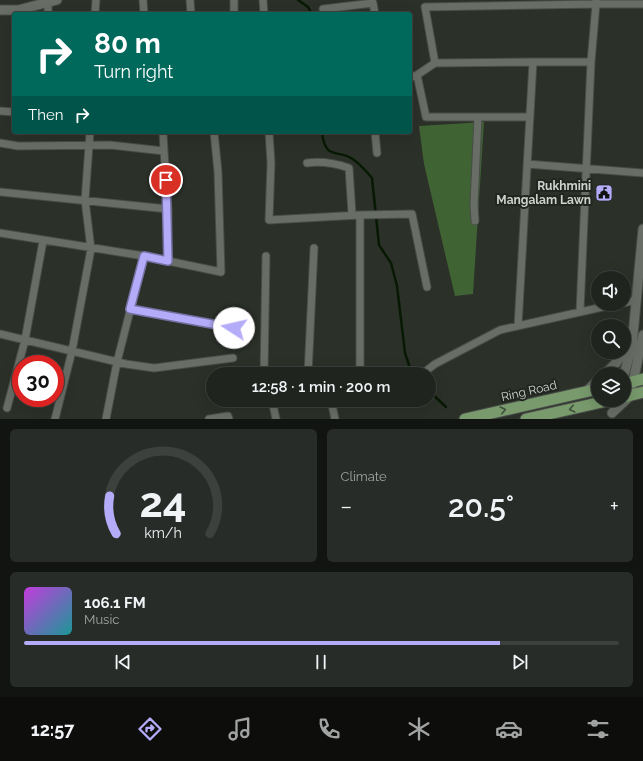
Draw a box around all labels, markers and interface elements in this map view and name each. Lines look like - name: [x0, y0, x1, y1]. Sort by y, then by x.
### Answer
- text: 80 m: [94, 27, 161, 60]
- icon: right: [28, 28, 80, 80]
- text: Turn right: [94, 61, 173, 82]
- icon: right: [71, 104, 93, 126]
- text: Then: [28, 106, 63, 124]
- pin: [149, 163, 183, 197]
- icon: arrive: [155, 169, 177, 191]
- place label: Rukhmini Mangalam Lawn: [496, 179, 591, 207]
- public building icon: Rukhmini Mangalam Lawn: [594, 183, 614, 203]
- map controls: [591, 271, 631, 407]
- button: sound: [591, 271, 631, 311]
- position arrow: [213, 307, 255, 349]
- button: search: [591, 319, 631, 359]
- speed limit sign: 30: [12, 355, 64, 407]
- button: layers: [591, 367, 631, 407]
- text: 12:58 · 1 min · 200 m: [252, 378, 390, 396]
- street label: Ring Road: [500, 378, 558, 404]
- one-way arrow: [569, 404, 576, 412]
- one-way arrow: [500, 406, 507, 415]
- text: Climate: [341, 469, 387, 484]
- text: 24: [140, 477, 187, 526]
- text: 20.5°: [448, 489, 514, 524]
- text: −: [341, 493, 352, 519]
- text: +: [610, 493, 619, 519]
- text: km/h: [144, 524, 182, 540]
- text: 106.1 FM: [84, 594, 146, 612]
- text: Music: [84, 612, 119, 627]
- icon: previous: [112, 651, 134, 673]
- icon: pause: [310, 651, 332, 673]
- icon: next: [509, 651, 531, 673]
- icon: directions: [136, 715, 164, 743]
- icon: music: [226, 715, 254, 743]
- icon: phone: [315, 715, 343, 743]
- icon: climate: [405, 715, 433, 743]
- icon: car: [495, 715, 523, 743]
- icon: filters: [584, 715, 612, 743]
- text: 12:57: [31, 719, 74, 740]

